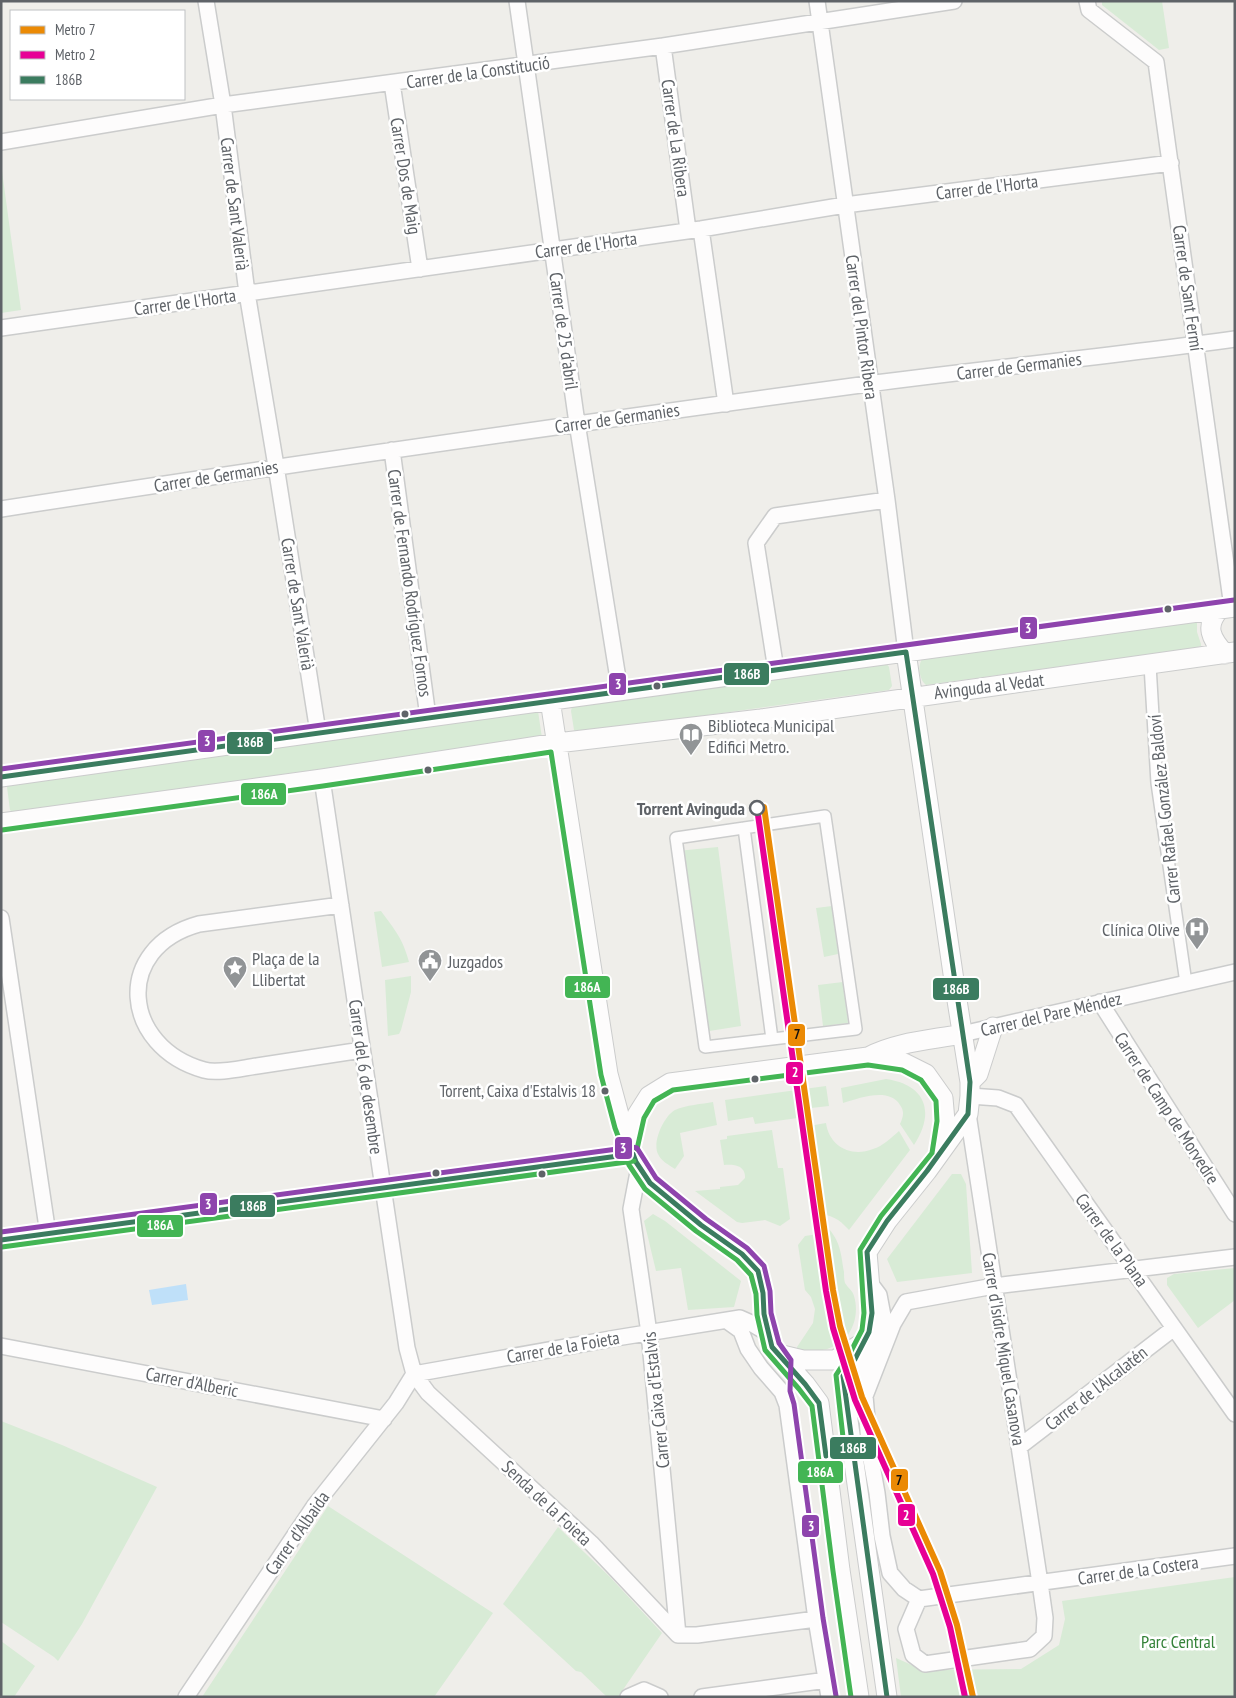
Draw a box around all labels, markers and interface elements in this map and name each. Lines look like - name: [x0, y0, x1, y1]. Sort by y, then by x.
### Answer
- legend: [10, 10, 185, 100]
- text: Metro 7: [55, 20, 95, 39]
- text: Metro 2: [55, 45, 95, 64]
- street label: Carrer de la Constitució: [405, 51, 551, 93]
- text: 186B: [55, 70, 82, 89]
- street label: Carrer de La Ribera: [656, 78, 696, 198]
- street label: Carrer Dos de Maig: [385, 116, 427, 236]
- street label: Carrer de Sant Valerià: [215, 136, 255, 272]
- street label: Carrer de l'Horta: [935, 169, 1039, 205]
- street label: Carrer de Sant Fermí: [1168, 223, 1208, 353]
- street label: Carrer de l'Horta: [534, 226, 638, 264]
- street label: Carrer del Pintor Ribera: [840, 253, 884, 401]
- street label: Carrer de 25 d'abril: [544, 271, 584, 392]
- street label: Carrer de l'Horta: [133, 283, 237, 321]
- street label: Carrer de Germanies: [955, 347, 1083, 385]
- street label: Carrer de Germanies: [553, 398, 681, 438]
- street label: Carrer de Germanies: [152, 455, 280, 497]
- street label: Carrer de Fernando Rodríguez Fornos: [383, 468, 437, 698]
- street label: Carrer de Sant Valerià: [276, 536, 320, 672]
- unlabelled marker: [1163, 604, 1173, 614]
- line badge: 3: [1019, 616, 1038, 640]
- text: 3: [1025, 619, 1031, 637]
- line badge: 186B: [723, 662, 770, 686]
- text: 186B: [734, 665, 761, 683]
- street label: Avinguda al Vedat: [933, 668, 1045, 704]
- line badge: 3: [608, 672, 627, 696]
- text: 3: [615, 675, 621, 693]
- unlabelled marker: [652, 681, 662, 691]
- unlabelled marker: [400, 709, 410, 719]
- street label: Carrer Rafael González Baldoví: [1143, 713, 1185, 905]
- place label: Biblioteca Municipal Edifici Metro.: [708, 714, 835, 758]
- library icon: Biblioteca Municipal Edifici Metro.: [678, 722, 704, 756]
- line badge: 3: [197, 729, 216, 753]
- line badge: 186B: [226, 731, 273, 755]
- text: 3: [204, 732, 210, 750]
- text: 186B: [237, 733, 264, 751]
- unlabelled marker: [423, 765, 433, 775]
- line badge: 186A: [240, 782, 287, 806]
- text: 186A: [250, 785, 279, 803]
- place label: Torrent Avinguda: [637, 797, 745, 820]
- marker: Torrent Avinguda: [749, 800, 765, 816]
- hospital icon: Clínica Olive: [1184, 916, 1210, 950]
- place label: Clínica Olive: [1102, 918, 1180, 941]
- place label: Plaça de la Llibertat: [252, 947, 319, 991]
- public building icon: Juzgados: [417, 948, 443, 982]
- place label: Juzgados: [447, 950, 503, 973]
- place icon: Plaça de la Llibertat: [222, 955, 248, 989]
- line badge: 186A: [564, 975, 611, 999]
- line badge: 186B: [932, 977, 980, 1001]
- text: 186A: [573, 978, 602, 996]
- text: 186B: [943, 980, 970, 998]
- street label: Carrer del Pare Méndez: [978, 987, 1124, 1041]
- street label: Carrer del 6 de desembre: [344, 998, 388, 1156]
- line badge: 7: [787, 1023, 806, 1047]
- text: 7: [794, 1025, 801, 1043]
- street label: Carrer de Camp de Morvedre: [1109, 1028, 1225, 1188]
- line badge: 2: [785, 1061, 804, 1085]
- text: 2: [792, 1063, 798, 1081]
- unlabelled marker: [750, 1074, 760, 1084]
- place label: Torrent, Caixa d'Estalvis 18: [439, 1080, 596, 1102]
- marker: Torrent, Caixa d'Estalvis 18: [600, 1086, 610, 1096]
- line badge: 3: [614, 1136, 633, 1160]
- text: 3: [620, 1139, 626, 1157]
- unlabelled marker: [431, 1168, 441, 1178]
- unlabelled marker: [537, 1169, 547, 1179]
- street label: Carrer de la Plana: [1070, 1189, 1154, 1291]
- line badge: 3: [199, 1192, 218, 1216]
- line badge: 186B: [229, 1194, 276, 1218]
- text: 3: [205, 1195, 211, 1213]
- text: 186B: [240, 1197, 267, 1215]
- line badge: 186A: [136, 1214, 184, 1238]
- text: 186A: [146, 1216, 175, 1234]
- street label: Carrer d'Isidre Miquel Casanova: [977, 1251, 1031, 1447]
- street label: Carrer de la Foieta: [505, 1326, 621, 1368]
- street label: Carrer Caixa d'Estalvis: [637, 1331, 675, 1469]
- street label: Carrer de l'Alcalatén: [1040, 1341, 1152, 1435]
- street label: Carrer d'Alberic: [144, 1362, 241, 1402]
- line badge: 186B: [829, 1436, 877, 1460]
- text: 186B: [840, 1439, 867, 1457]
- street label: Senda de la Foieta: [497, 1455, 597, 1551]
- line badge: 186A: [797, 1460, 844, 1484]
- text: 186A: [806, 1463, 835, 1481]
- line badge: 7: [890, 1468, 909, 1492]
- text: 7: [896, 1471, 903, 1489]
- street label: Carrer d'Albaida: [260, 1487, 334, 1579]
- line badge: 2: [897, 1503, 916, 1527]
- text: 2: [903, 1506, 909, 1524]
- line badge: 3: [801, 1514, 820, 1538]
- text: 3: [808, 1517, 814, 1535]
- street label: Carrer de la Costera: [1076, 1550, 1200, 1590]
- park label: Parc Central: [1141, 1630, 1216, 1653]

